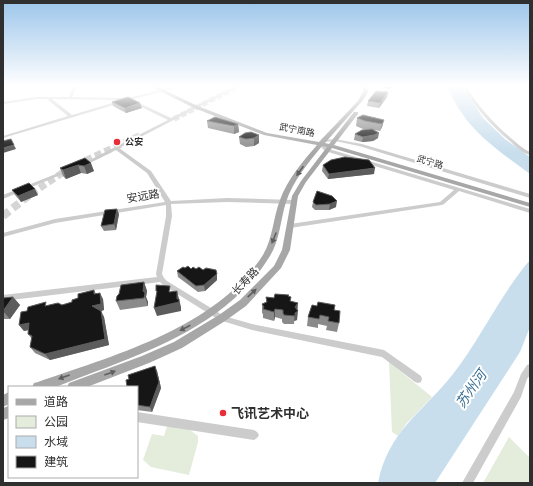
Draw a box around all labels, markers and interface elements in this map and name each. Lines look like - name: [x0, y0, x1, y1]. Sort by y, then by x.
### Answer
- street label: 武宁南路: [278, 122, 316, 138]
- marker: 公安: [112, 137, 122, 147]
- place label: 公安: [125, 137, 143, 147]
- street label: 武宁路: [416, 153, 444, 171]
- one-way arrow: [296, 166, 304, 176]
- street label: 安远路: [126, 187, 160, 205]
- one-way arrow: [270, 232, 277, 244]
- street label: 长寿路: [229, 265, 261, 298]
- one-way arrow: [247, 289, 257, 298]
- one-way arrow: [179, 325, 190, 332]
- water label: 苏州河: [452, 365, 492, 411]
- one-way arrow: [104, 370, 116, 376]
- one-way arrow: [58, 375, 70, 381]
- legend: [8, 386, 138, 478]
- text: 道路: [44, 395, 68, 409]
- place label: 飞讯艺术中心: [231, 406, 309, 421]
- marker: 飞讯艺术中心: [218, 408, 228, 418]
- text: 公园: [44, 415, 68, 429]
- text: 水域: [44, 435, 68, 449]
- text: 建筑: [44, 455, 68, 469]

